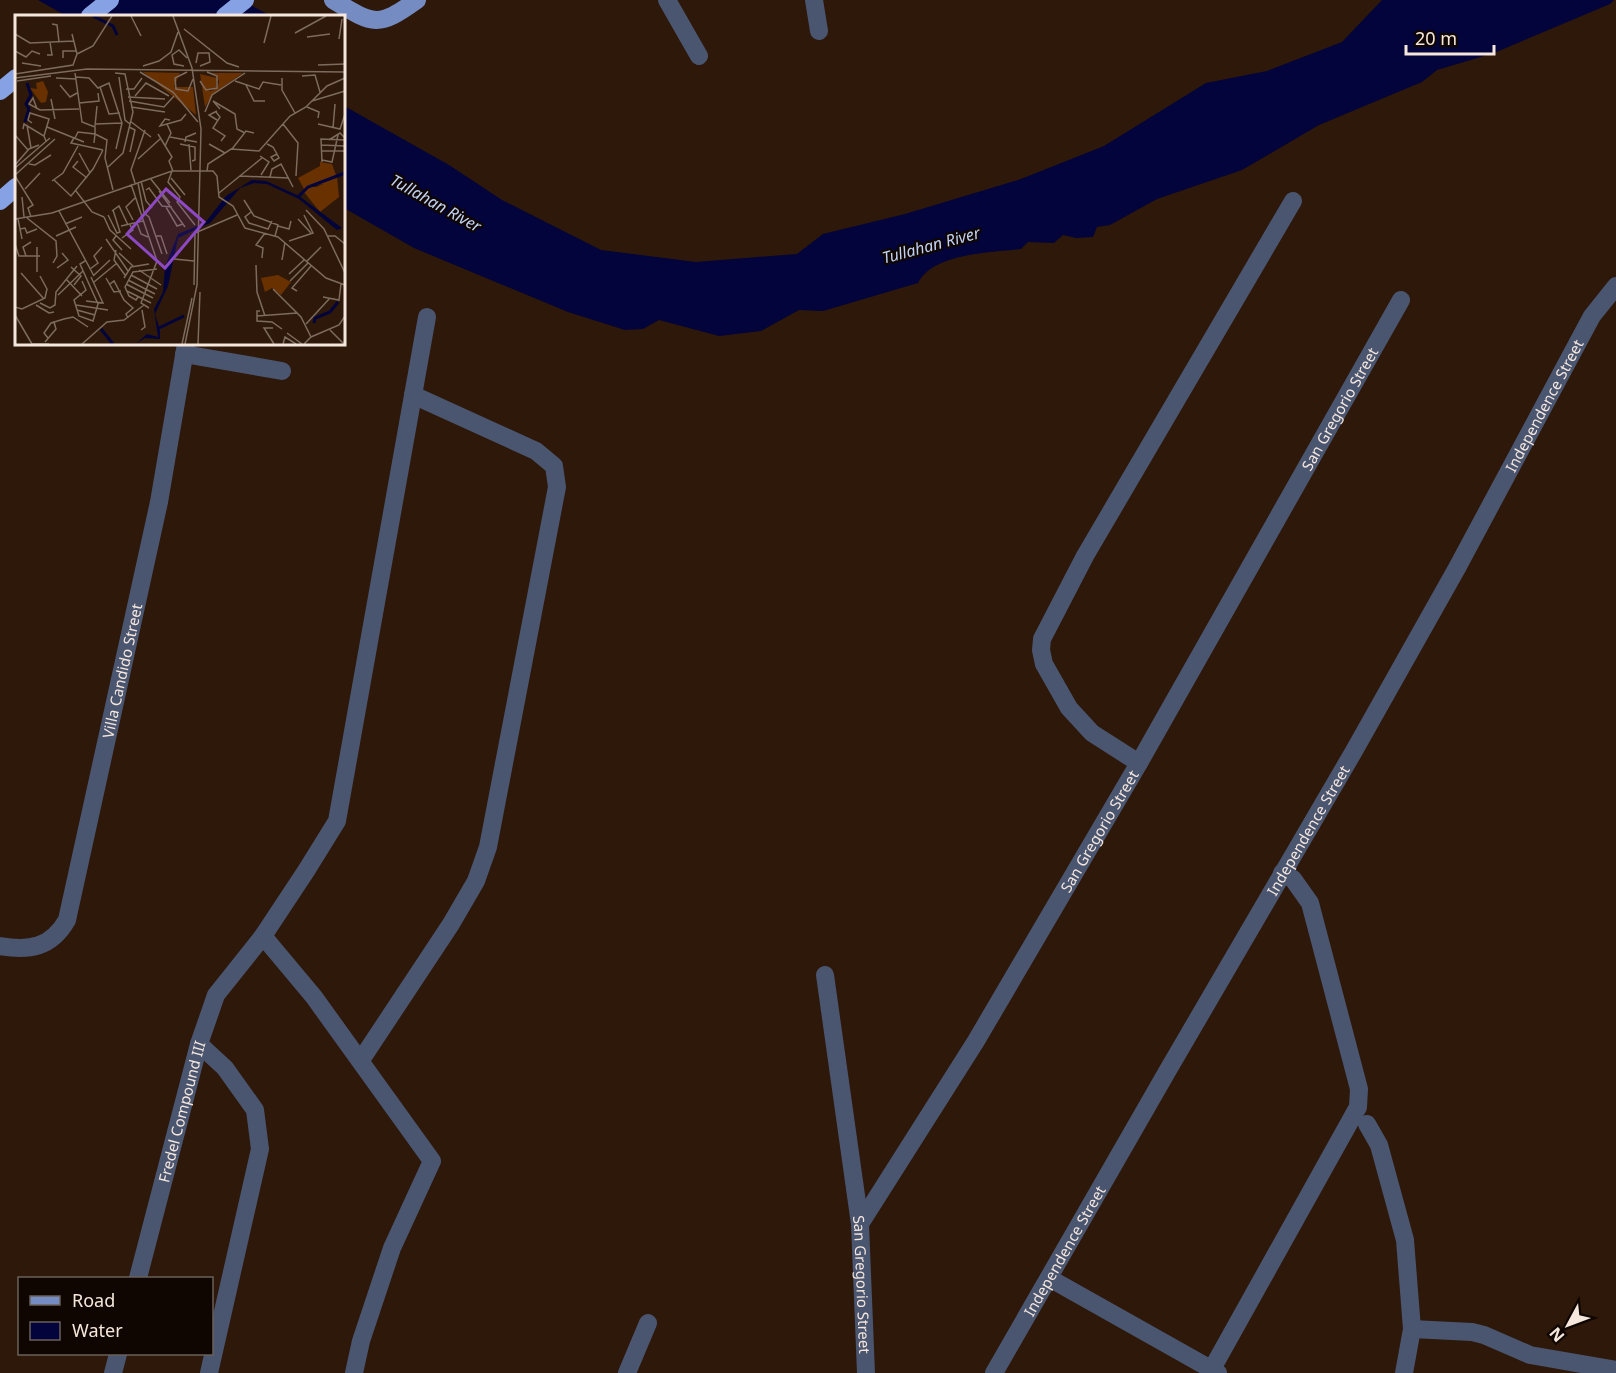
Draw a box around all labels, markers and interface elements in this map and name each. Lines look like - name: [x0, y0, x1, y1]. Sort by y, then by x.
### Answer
- inset map: [15, 15, 345, 345]
- scale bar: [1406, 18, 1494, 56]
- text: 20 m: [1415, 26, 1457, 50]
- water label: Tullahan River: [387, 169, 486, 237]
- water label: Tullahan River: [880, 221, 983, 269]
- street label: Independence Street: [1500, 335, 1588, 475]
- street label: San Gregorio Street: [1297, 343, 1383, 474]
- street label: Villa Candido Street: [97, 601, 147, 740]
- street label: Independence Street: [1262, 761, 1354, 899]
- street label: San Gregorio Street: [1055, 766, 1143, 896]
- street label: Fredel Compound III: [153, 1038, 209, 1185]
- street label: Independence Street: [1019, 1181, 1110, 1320]
- street label: San Gregorio Street: [849, 1214, 875, 1355]
- legend: [18, 1277, 213, 1355]
- text: Road: [72, 1288, 115, 1312]
- north arrow: [1538, 1295, 1598, 1355]
- text: Water: [72, 1318, 123, 1342]
- text: N: [1544, 1323, 1569, 1347]

